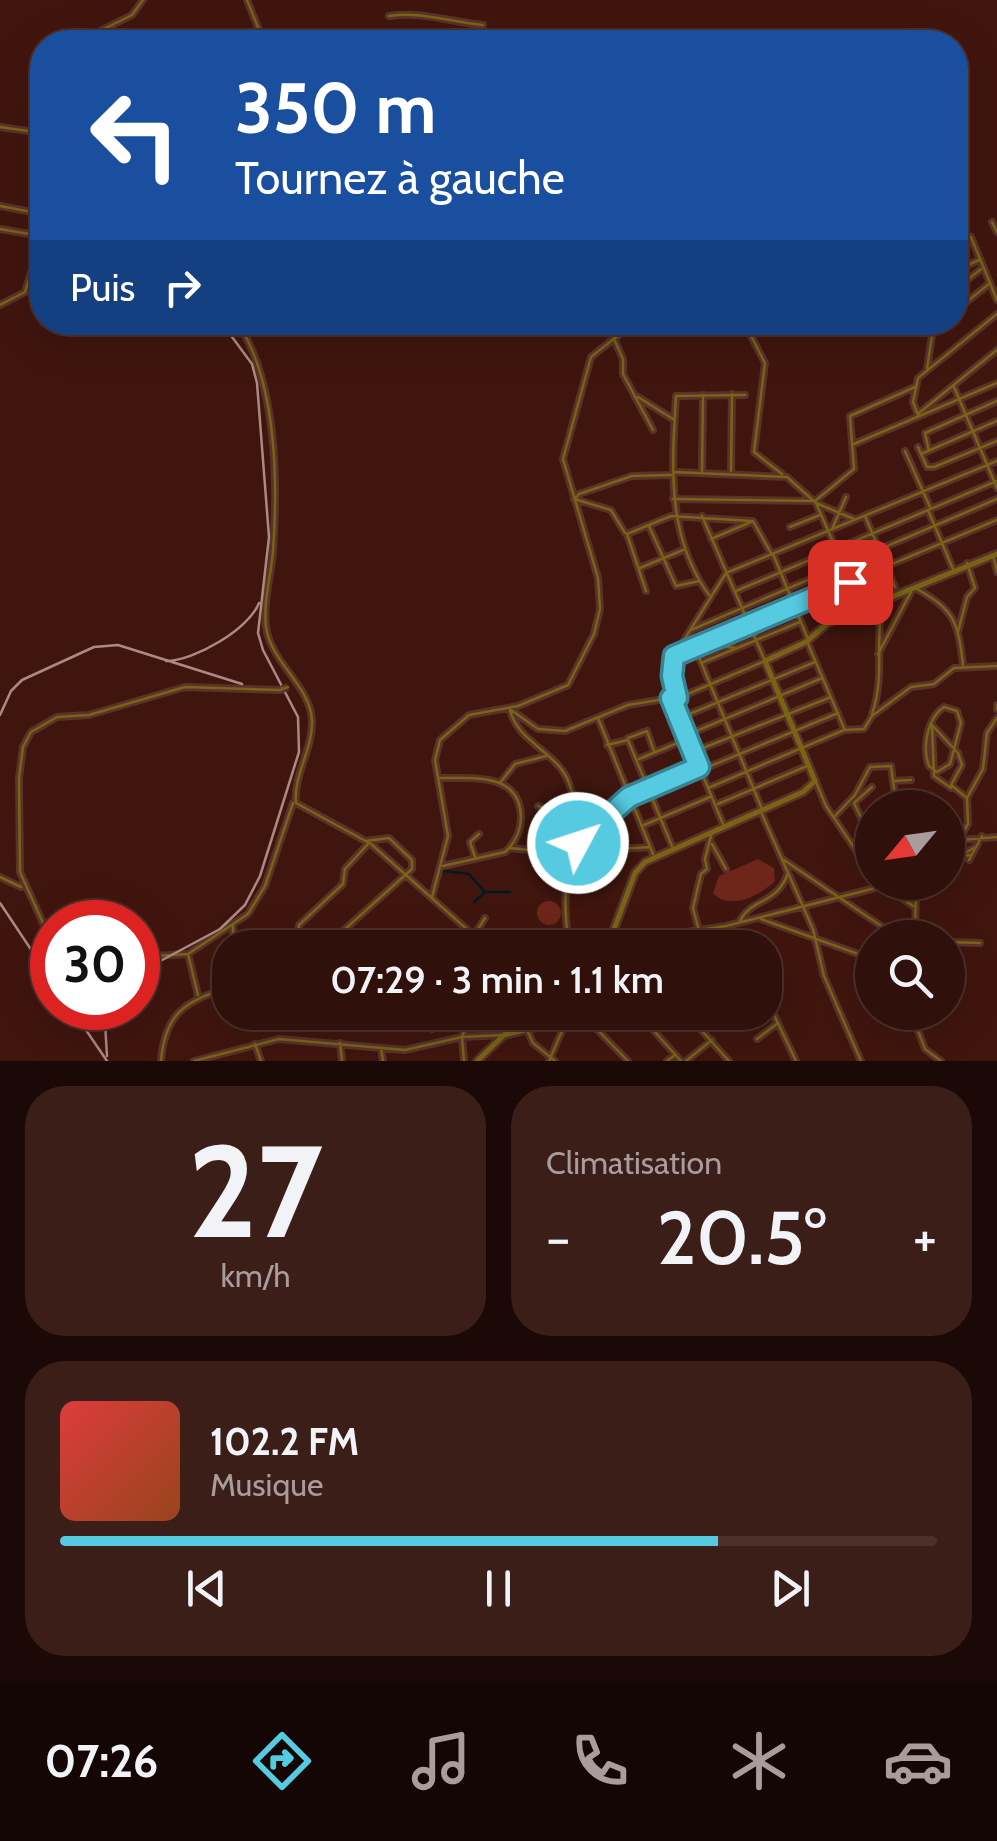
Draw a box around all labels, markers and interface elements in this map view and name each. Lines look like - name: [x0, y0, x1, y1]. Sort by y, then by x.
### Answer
- text: 350 m: [235, 65, 436, 151]
- icon: left: [70, 70, 200, 200]
- text: Tournez à gauche: [235, 151, 565, 205]
- icon: right: [155, 260, 210, 315]
- text: Puis: [70, 264, 135, 311]
- pin: [808, 540, 893, 625]
- icon: arrive: [823, 555, 878, 610]
- north arrow: [855, 790, 965, 900]
- map controls: [855, 790, 965, 1030]
- position arrow: [526, 791, 630, 895]
- speed limit sign: 30: [30, 900, 160, 1030]
- button: search: [855, 920, 965, 1030]
- text: 07:29 · 3 min · 1.1 km: [330, 956, 664, 1003]
- text: 27: [188, 1112, 323, 1270]
- text: Climatisation: [546, 1143, 722, 1182]
- text: 20.5°: [657, 1192, 826, 1283]
- text: −: [546, 1204, 570, 1271]
- text: +: [913, 1204, 937, 1271]
- text: km/h: [220, 1256, 291, 1295]
- text: 102.2 FM: [210, 1418, 359, 1465]
- text: Musique: [210, 1465, 323, 1504]
- icon: previous: [179, 1561, 234, 1616]
- icon: pause: [471, 1561, 526, 1616]
- icon: next: [763, 1561, 818, 1616]
- icon: directions: [247, 1726, 317, 1796]
- icon: music: [406, 1726, 476, 1796]
- icon: phone: [565, 1726, 635, 1796]
- icon: climate: [724, 1726, 794, 1796]
- icon: car: [883, 1726, 953, 1796]
- text: 07:26: [44, 1734, 158, 1788]

